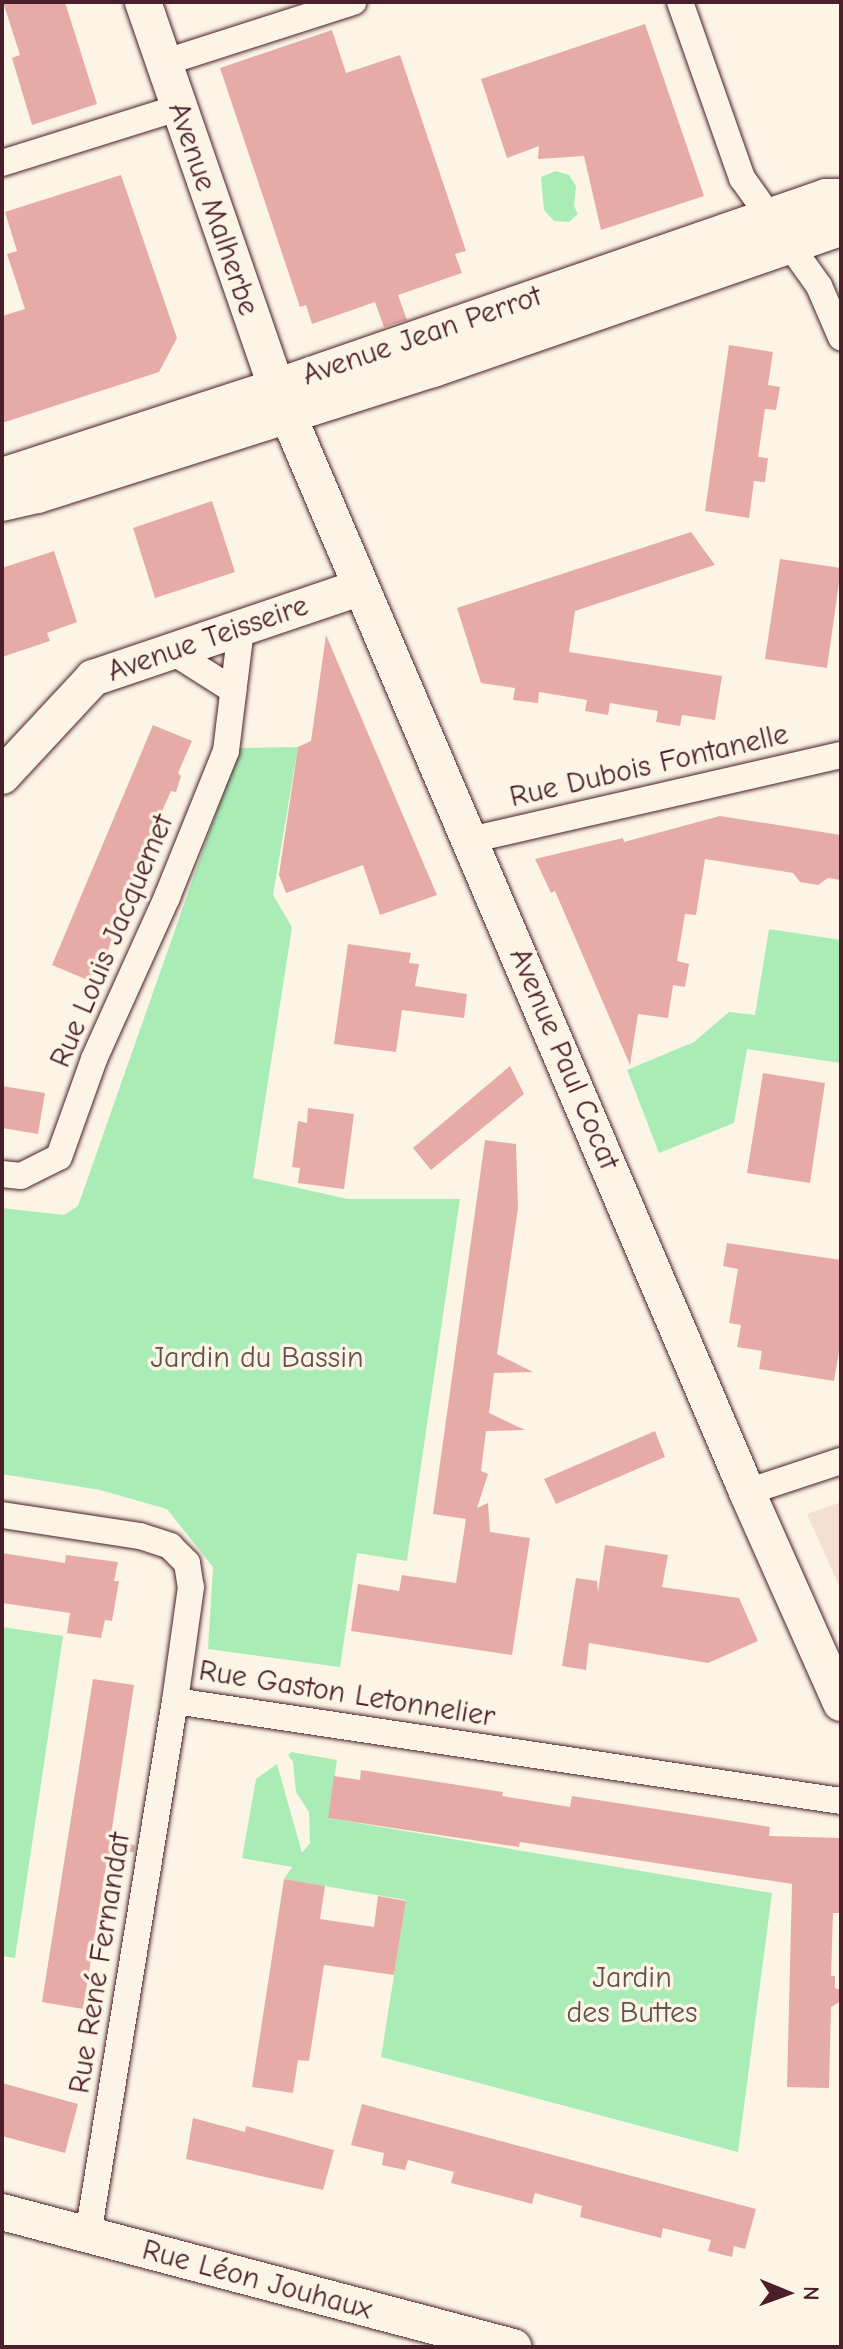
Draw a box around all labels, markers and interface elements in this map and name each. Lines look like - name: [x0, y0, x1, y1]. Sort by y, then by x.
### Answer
- street label: Avenue Malherbe: [160, 98, 266, 320]
- street label: Avenue Jean Perrot: [298, 278, 546, 394]
- street label: Avenue Teisseire: [103, 588, 313, 690]
- street label: Rue Dubois Fontanelle: [506, 716, 792, 816]
- street label: Rue Louis Jacquemet: [42, 809, 182, 1073]
- street label: Avenue Paul Cocat: [501, 943, 627, 1175]
- park label: Jardin du Bassin: [150, 1340, 364, 1376]
- street label: Rue Gaston Letonnelier: [196, 1653, 498, 1735]
- street label: Rue René Fernandat: [62, 1830, 138, 2096]
- park label: Jardin des Buttes: [566, 1960, 698, 2030]
- street label: Rue Léon Jouhaux: [138, 2232, 376, 2328]
- north arrow: [747, 2253, 827, 2333]
- text: N: [798, 2286, 824, 2301]

